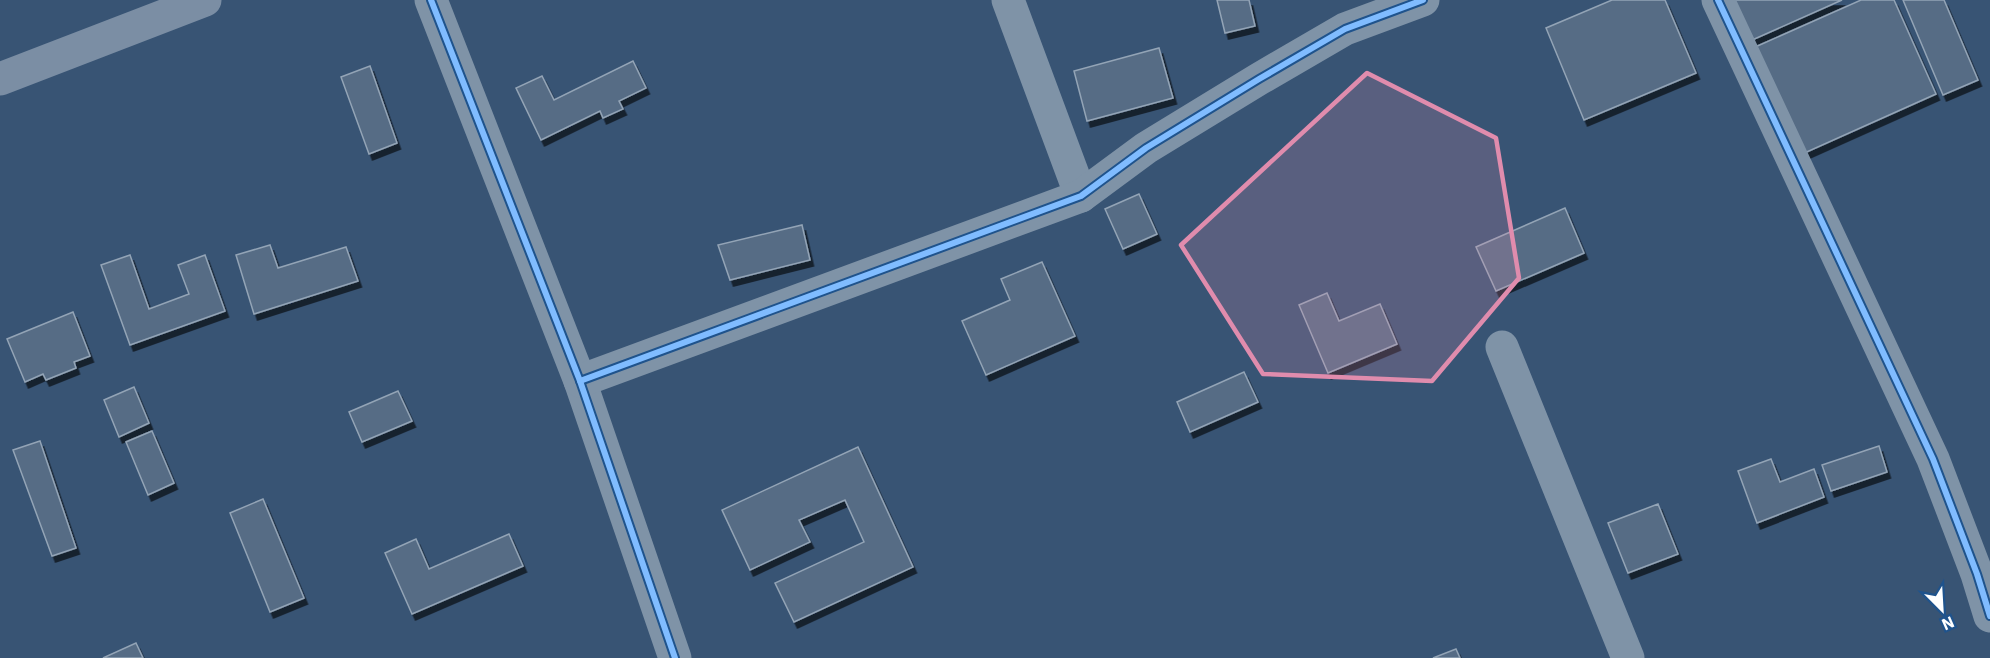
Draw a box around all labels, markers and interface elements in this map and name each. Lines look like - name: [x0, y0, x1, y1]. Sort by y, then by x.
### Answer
- north arrow: [1912, 580, 1972, 640]
- text: N: [1939, 612, 1957, 635]

